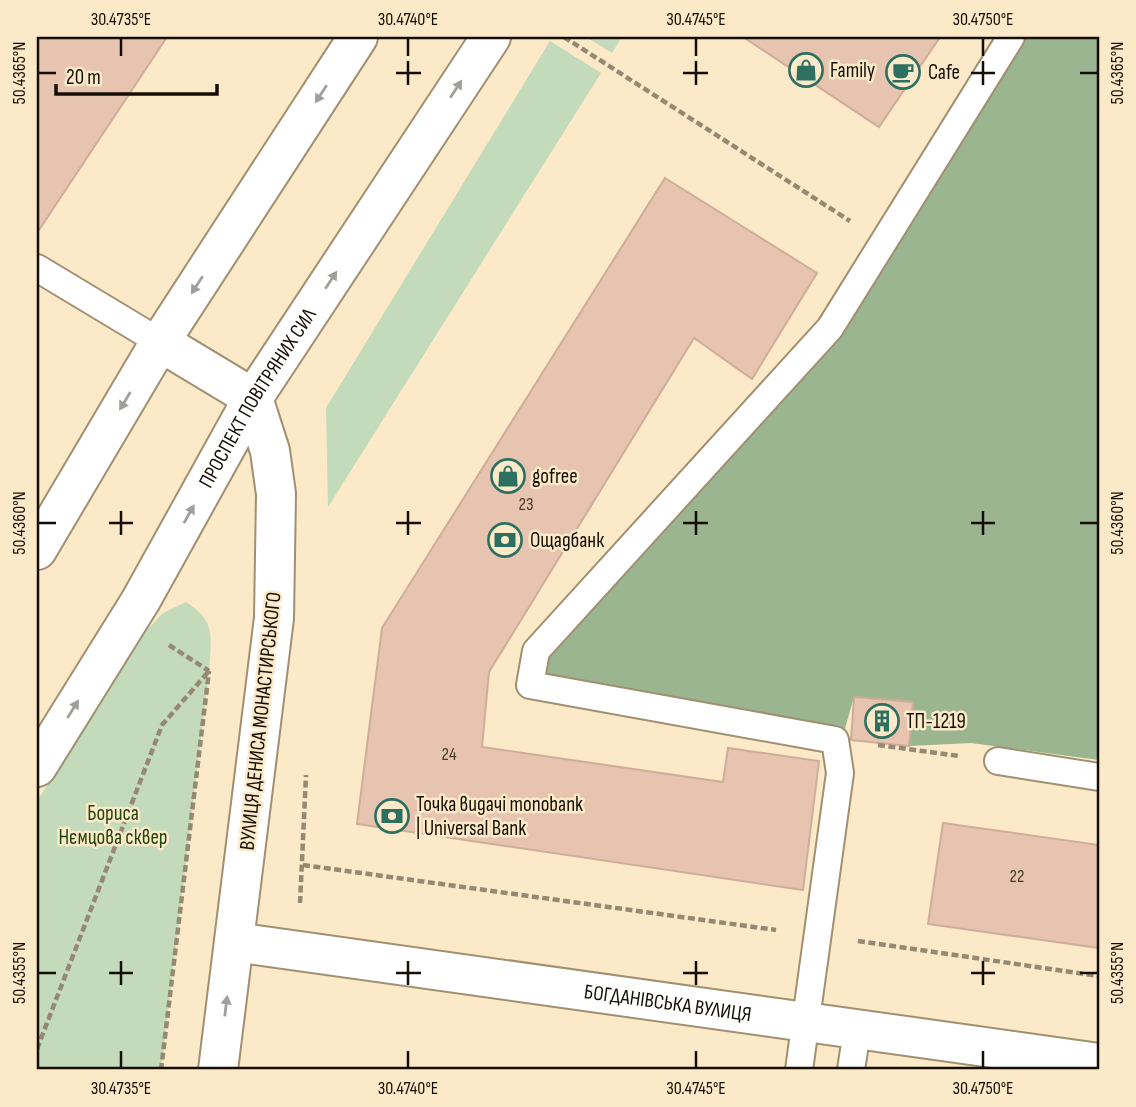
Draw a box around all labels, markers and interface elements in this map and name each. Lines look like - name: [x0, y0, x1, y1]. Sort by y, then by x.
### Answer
- text: 30.4735°E: [91, 9, 151, 30]
- text: 30.4740°E: [378, 9, 438, 30]
- text: 30.4745°E: [666, 9, 726, 30]
- text: 30.4750°E: [953, 9, 1013, 30]
- text: 50.4365°N: [9, 42, 30, 104]
- text: 50.4365°N: [1107, 42, 1128, 104]
- shop icon: Family: [787, 51, 825, 89]
- scale bar: [56, 52, 217, 96]
- cafe icon: Cafe: [884, 53, 922, 91]
- place label: Family: [830, 58, 875, 83]
- place label: Cafe: [928, 60, 960, 85]
- text: 20 m: [66, 65, 101, 90]
- one-way arrow: [449, 80, 462, 99]
- one-way arrow: [315, 84, 328, 104]
- one-way arrow: [324, 270, 337, 289]
- one-way arrow: [191, 275, 204, 295]
- street label: ПРОСПЕКТ ПОВІТРЯНИХ СИЛ: [194, 304, 322, 492]
- one-way arrow: [119, 391, 132, 410]
- shop icon: gofree: [489, 457, 527, 495]
- place label: gofree: [532, 464, 578, 489]
- text: 50.4360°N: [9, 491, 30, 555]
- text: 50.4360°N: [1107, 491, 1128, 555]
- house number: 23: [519, 494, 534, 515]
- one-way arrow: [183, 504, 195, 523]
- bank icon: Ощадбанк: [486, 521, 524, 559]
- place label: Ощадбанк: [530, 528, 604, 553]
- street label: ВУЛИЦЯ ДЕНИСА МОНАСТИРСЬКОГО: [235, 591, 286, 851]
- one-way arrow: [67, 700, 79, 719]
- building icon: ТП-1219: [863, 702, 901, 740]
- place label: ТП-1219: [906, 709, 966, 734]
- house number: 24: [442, 744, 457, 765]
- place label: Точка видачі monobank | Universal Bank: [416, 792, 583, 841]
- bank icon: Точка видачі monobank | Universal Bank: [373, 797, 411, 835]
- park label: Бориса Нємцова сквер: [58, 801, 168, 850]
- house number: 22: [1010, 866, 1024, 887]
- text: 50.4355°N: [9, 942, 30, 1004]
- text: 50.4355°N: [1107, 942, 1128, 1004]
- street label: БОГДАНІВСЬКА ВУЛИЦЯ: [583, 979, 753, 1027]
- one-way arrow: [221, 995, 232, 1017]
- text: 30.4735°E: [91, 1078, 151, 1099]
- text: 30.4740°E: [378, 1078, 438, 1099]
- text: 30.4745°E: [666, 1078, 726, 1099]
- text: 30.4750°E: [953, 1078, 1013, 1099]

